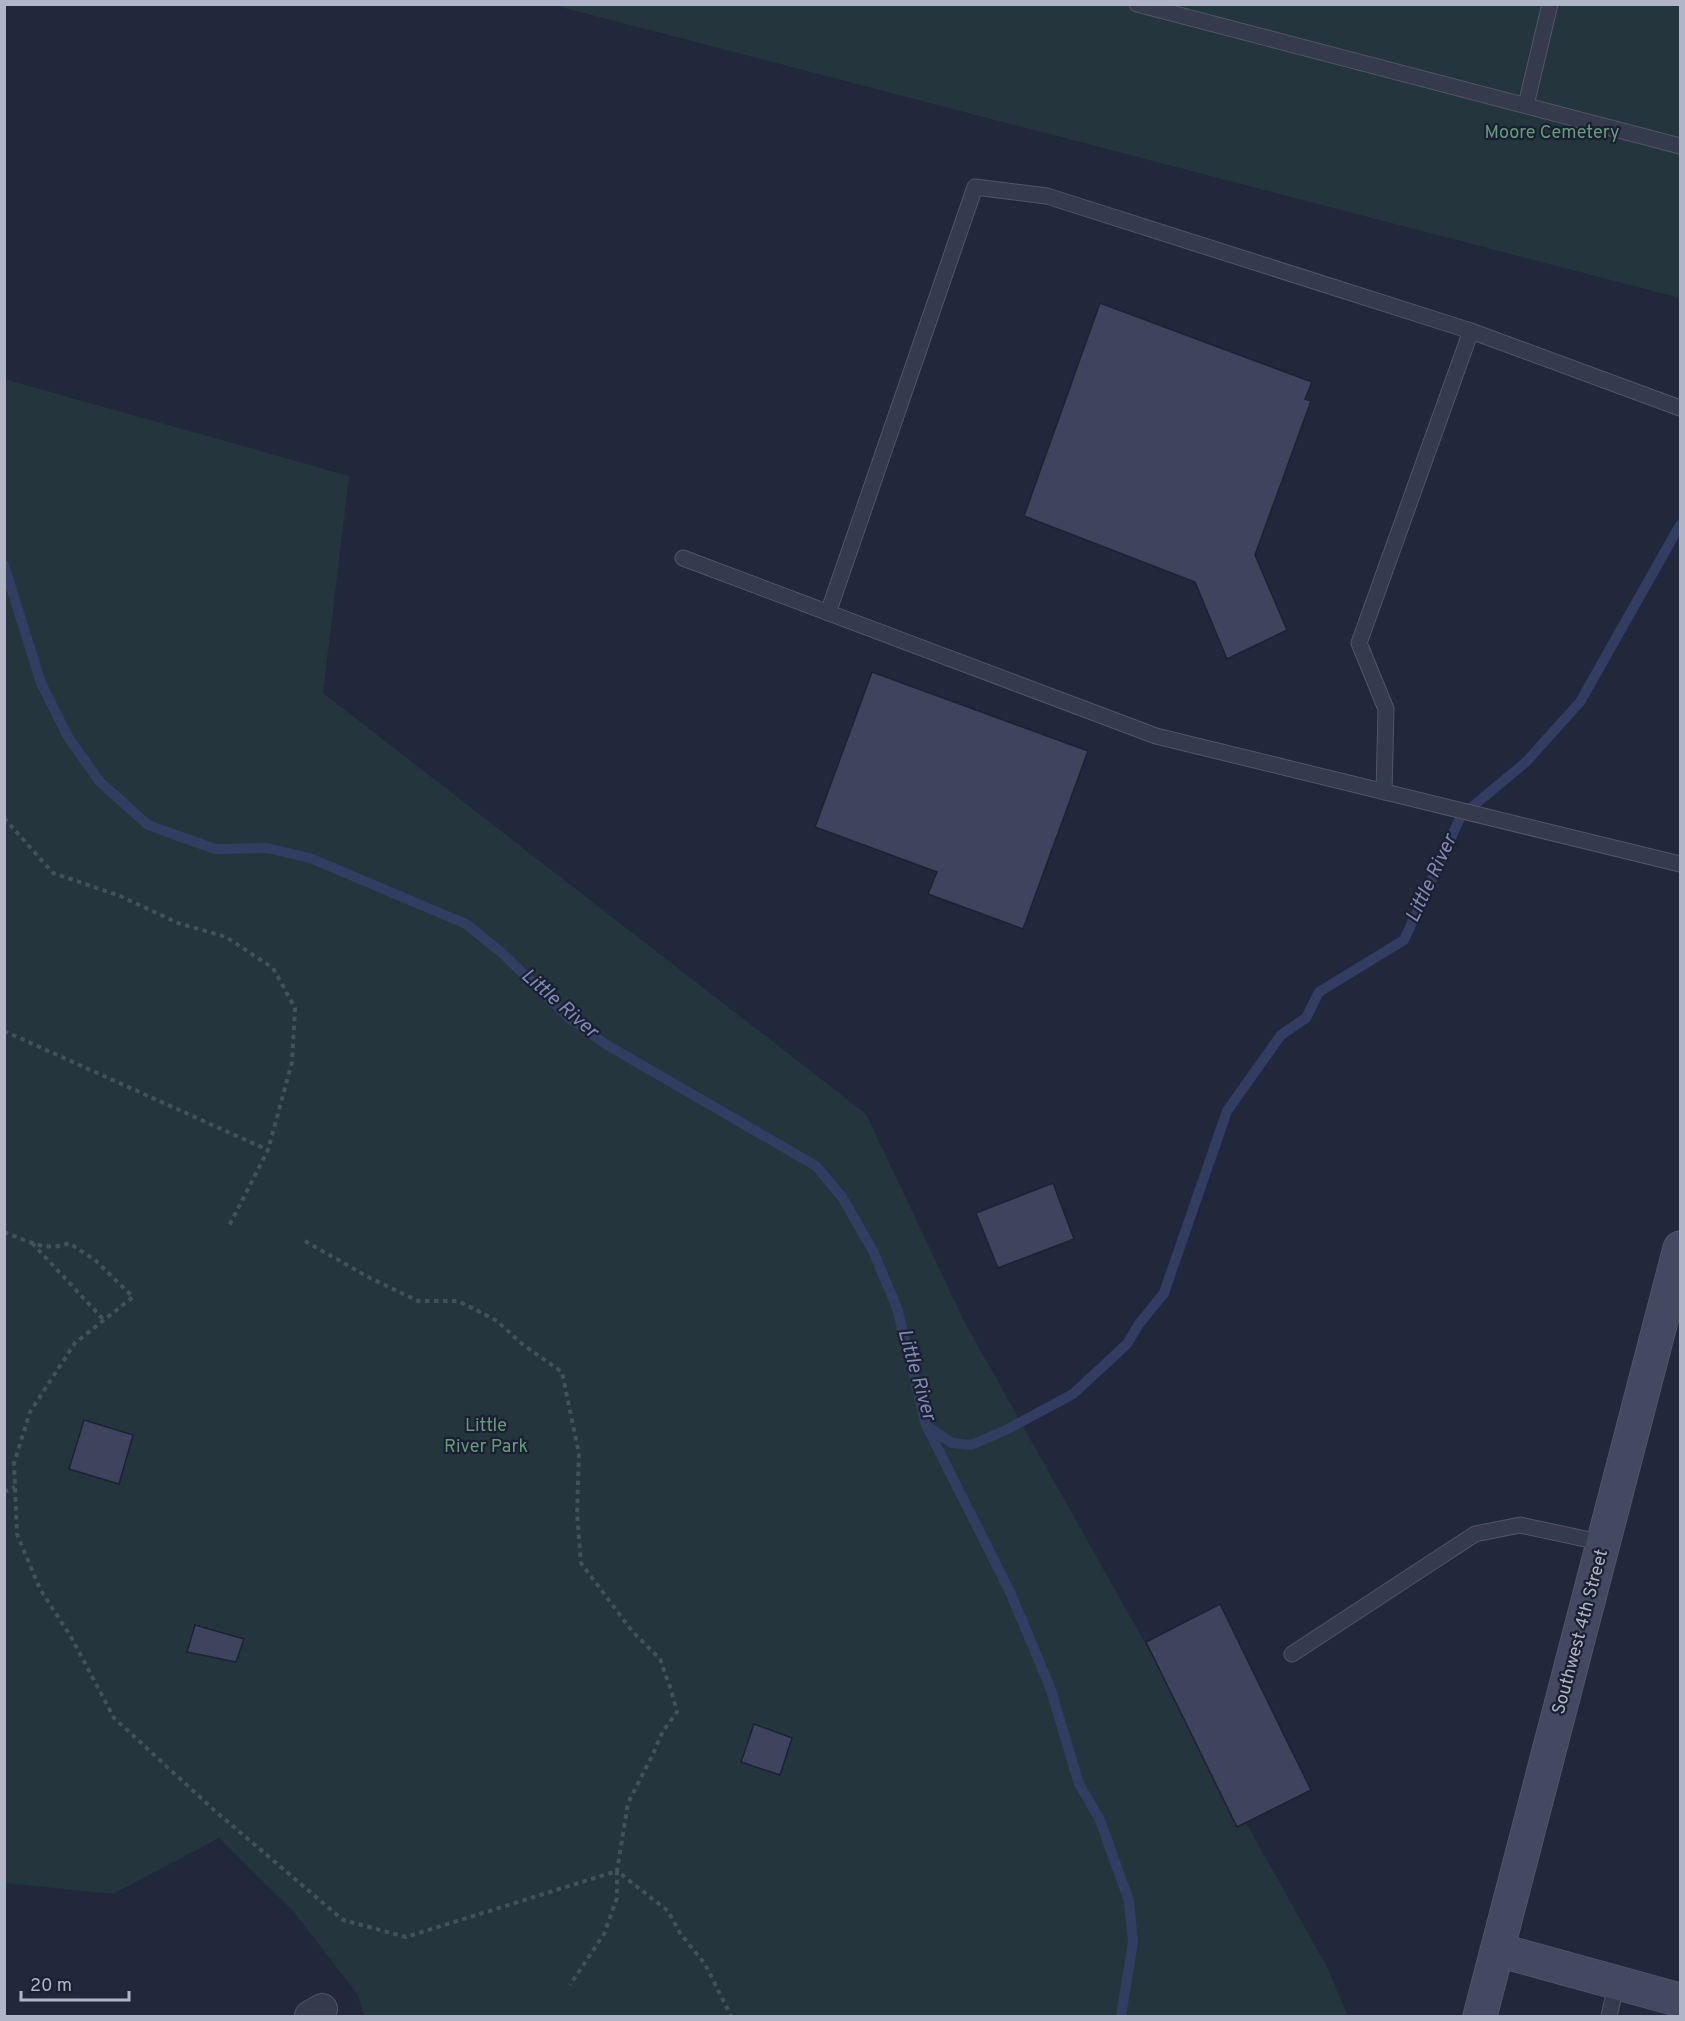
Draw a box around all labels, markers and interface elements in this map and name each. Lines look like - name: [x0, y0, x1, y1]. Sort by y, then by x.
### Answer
- park label: Moore Cemetery: [1484, 122, 1620, 145]
- water label: Little River: [1400, 830, 1464, 927]
- water label: Little River: [515, 963, 604, 1046]
- water label: Little River: [891, 1326, 942, 1425]
- park label: Little River Park: [444, 1415, 528, 1459]
- street label: Southwest 4th Street: [1548, 1547, 1614, 1717]
- scale bar: [21, 1964, 129, 2002]
- text: 20 m: [30, 1975, 72, 1998]

